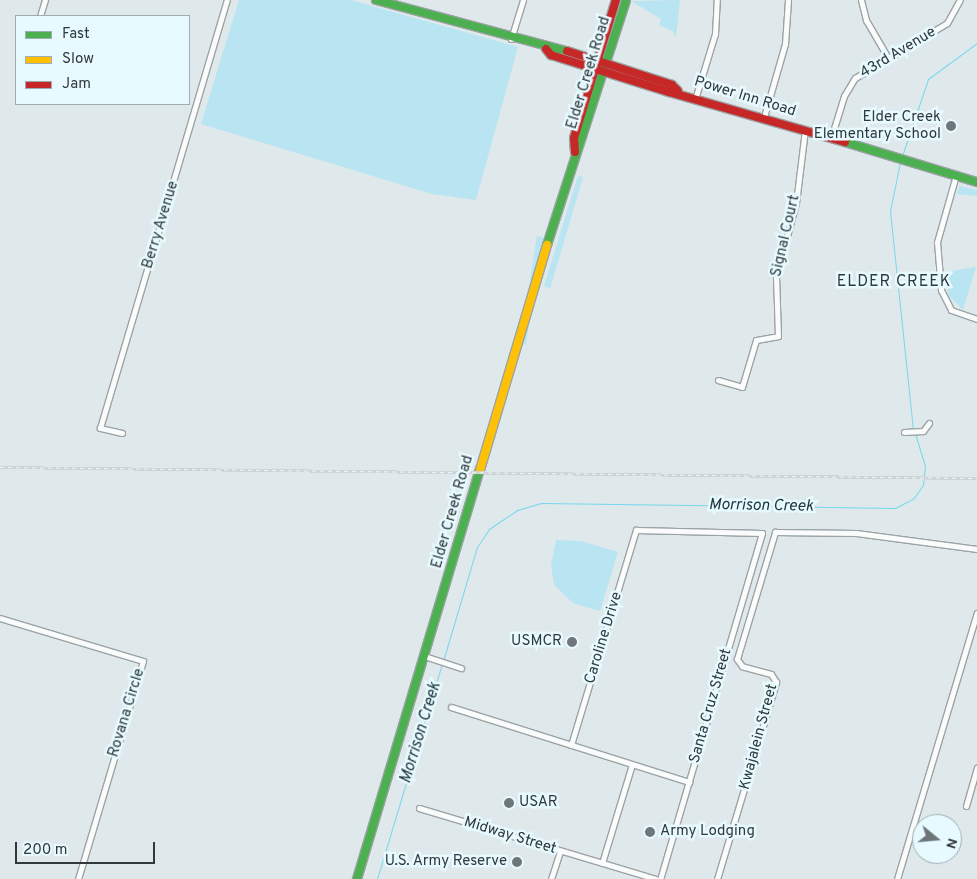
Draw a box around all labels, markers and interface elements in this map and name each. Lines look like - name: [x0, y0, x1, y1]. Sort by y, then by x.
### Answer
- legend: [15, 15, 190, 105]
- street label: Elder Creek Road: [563, 15, 615, 131]
- street label: 43rd Avenue: [857, 23, 939, 83]
- text: Fast: [62, 25, 90, 44]
- text: Slow: [62, 50, 94, 69]
- street label: Power Inn Road: [692, 73, 798, 121]
- text: Jam: [62, 75, 91, 94]
- place label: Elder Creek Elementary School: [814, 108, 941, 143]
- marker: Elder Creek Elementary School: [945, 120, 957, 132]
- street label: Berry Avenue: [139, 179, 183, 271]
- street label: Signal Court: [768, 193, 804, 279]
- district label: ELDER CREEK: [835, 272, 953, 292]
- street label: Elder Creek Road: [428, 453, 478, 571]
- water label: Morrison Creek: [709, 495, 813, 517]
- street label: Caroline Drive: [581, 590, 627, 686]
- place label: USMCR: [511, 633, 562, 651]
- marker: USMCR: [566, 636, 578, 648]
- street label: Santa Cruz Street: [686, 647, 736, 765]
- street label: Rovana Circle: [105, 666, 149, 760]
- water label: Morrison Creek: [397, 680, 445, 786]
- street label: Kwajalein Street: [736, 682, 782, 792]
- place label: USAR: [519, 794, 558, 812]
- marker: USAR: [503, 797, 515, 809]
- street label: Midway Street: [462, 813, 558, 859]
- north arrow: [912, 814, 962, 864]
- place label: Army Lodging: [660, 823, 755, 841]
- marker: Army Lodging: [644, 826, 656, 838]
- scale bar: [18, 832, 158, 864]
- text: N: [941, 836, 960, 851]
- text: 200 m: [23, 841, 68, 860]
- place label: U.S. Army Reserve: [384, 853, 507, 871]
- marker: U.S. Army Reserve: [511, 856, 523, 868]

